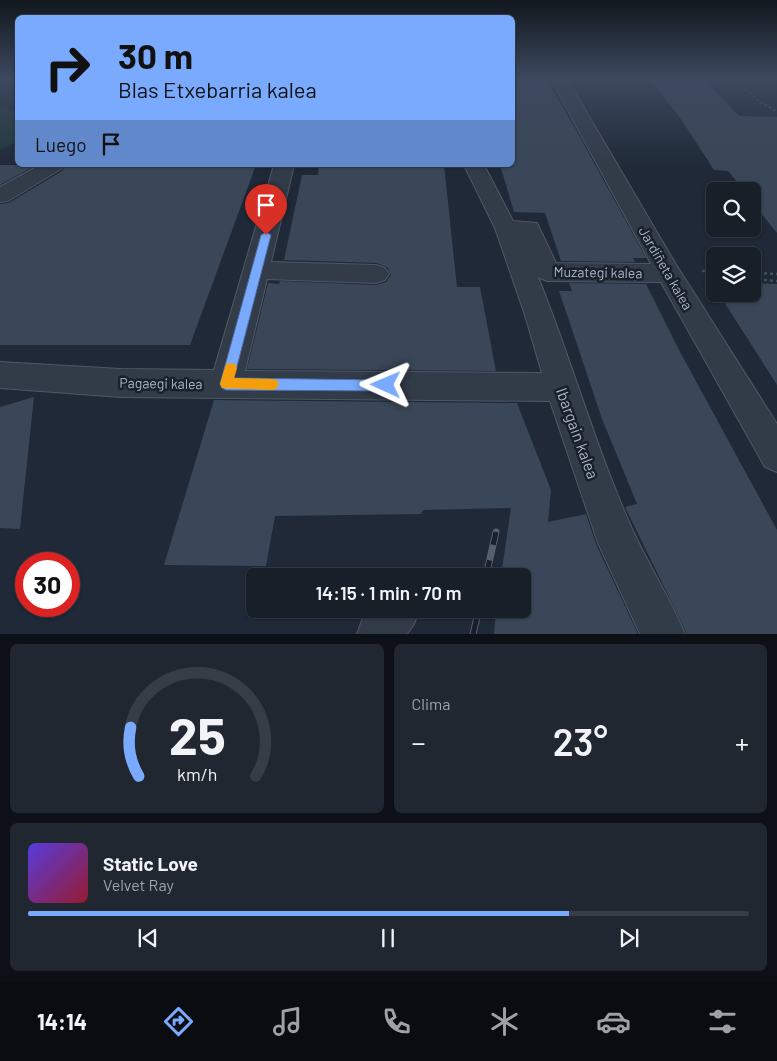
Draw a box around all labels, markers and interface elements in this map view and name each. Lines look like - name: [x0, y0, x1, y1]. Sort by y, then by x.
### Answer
- text: 30 m: [118, 34, 193, 76]
- icon: right: [35, 35, 100, 100]
- text: Blas Etxebarria kalea: [118, 76, 317, 102]
- icon: arrive: [97, 130, 125, 158]
- text: Luego: [35, 133, 87, 156]
- map controls: [706, 182, 761, 302]
- button: search: [706, 182, 761, 237]
- pin: [245, 184, 287, 235]
- icon: arrive: [252, 191, 280, 219]
- street label: Jardiñeta kalea: [635, 223, 697, 313]
- button: layers: [706, 247, 761, 302]
- street label: Muzategi kalea: [553, 263, 643, 281]
- position arrow: [359, 358, 411, 410]
- street label: Pagaegi kalea: [119, 374, 203, 392]
- street label: Ibargain kalea: [553, 385, 603, 481]
- speed limit sign: 30: [15, 552, 80, 617]
- text: 14:15 · 1 min · 70 m: [315, 581, 462, 604]
- text: Clima: [412, 694, 450, 713]
- text: 25: [168, 703, 225, 765]
- text: 23°: [553, 718, 608, 764]
- text: −: [412, 725, 426, 759]
- text: +: [735, 725, 749, 759]
- text: km/h: [177, 763, 217, 785]
- text: Static Love: [103, 852, 198, 875]
- text: Velvet Ray: [103, 875, 174, 894]
- icon: previous: [134, 924, 162, 952]
- icon: pause: [374, 924, 402, 952]
- icon: next: [615, 924, 643, 952]
- icon: directions: [161, 1004, 196, 1039]
- icon: music: [270, 1004, 305, 1039]
- icon: phone: [379, 1004, 414, 1039]
- icon: climate: [487, 1004, 522, 1039]
- icon: car: [596, 1004, 631, 1039]
- icon: filters: [705, 1004, 740, 1039]
- text: 14:14: [37, 1008, 87, 1034]

